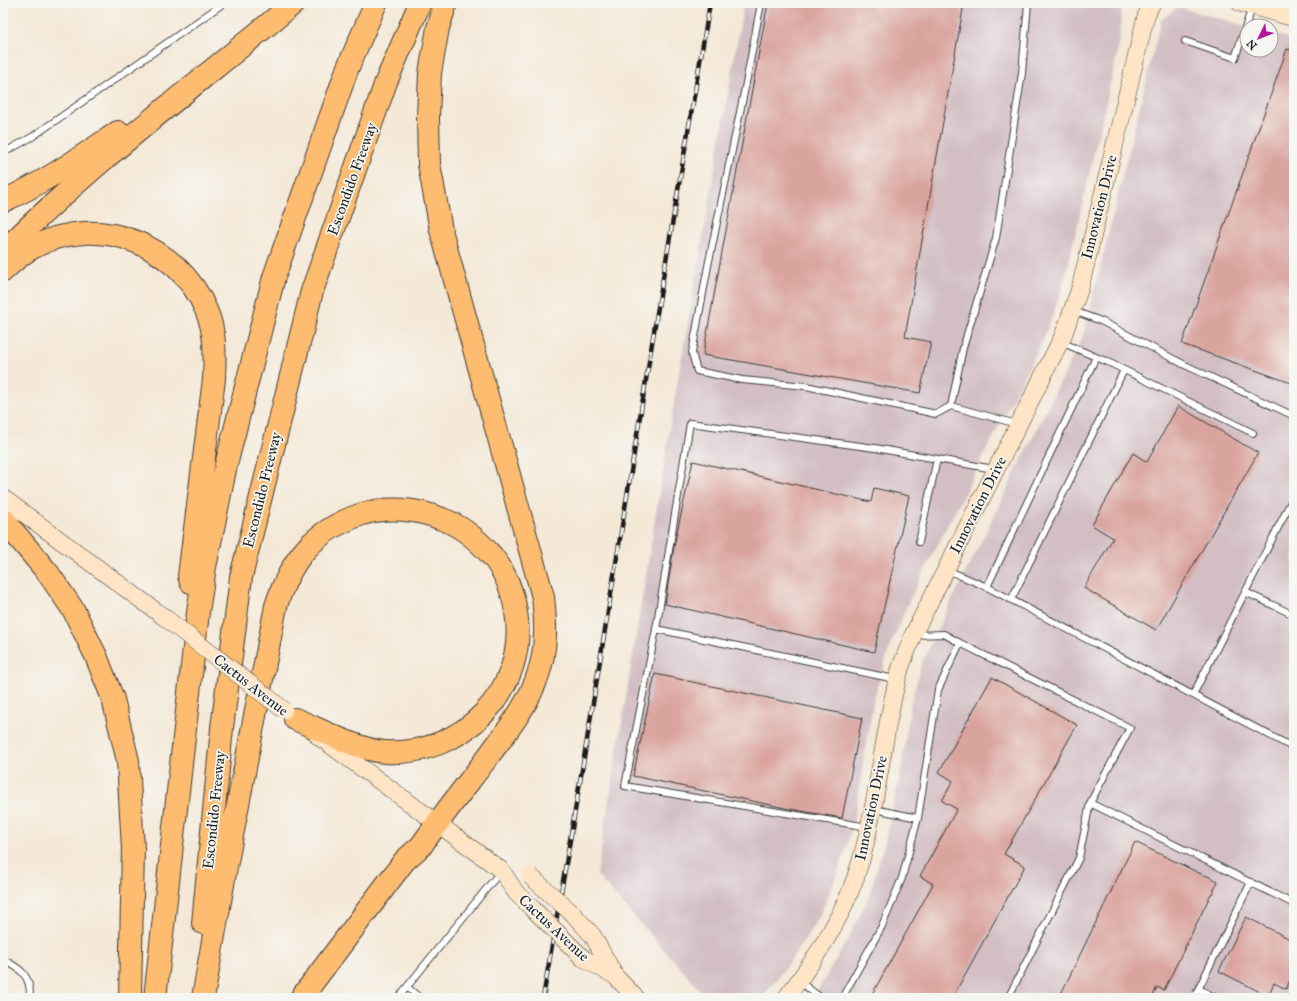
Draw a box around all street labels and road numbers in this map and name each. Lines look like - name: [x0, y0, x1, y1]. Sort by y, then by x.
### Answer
- street label: Escondido Freeway: [323, 119, 381, 238]
- street label: Innovation Drive: [1077, 153, 1121, 261]
- street label: Escondido Freeway: [239, 429, 285, 550]
- street label: Innovation Drive: [946, 453, 1010, 557]
- street label: Cactus Avenue: [210, 650, 292, 720]
- street label: Escondido Freeway: [199, 749, 229, 870]
- street label: Innovation Drive: [851, 754, 891, 862]
- street label: Cactus Avenue: [515, 891, 593, 965]

